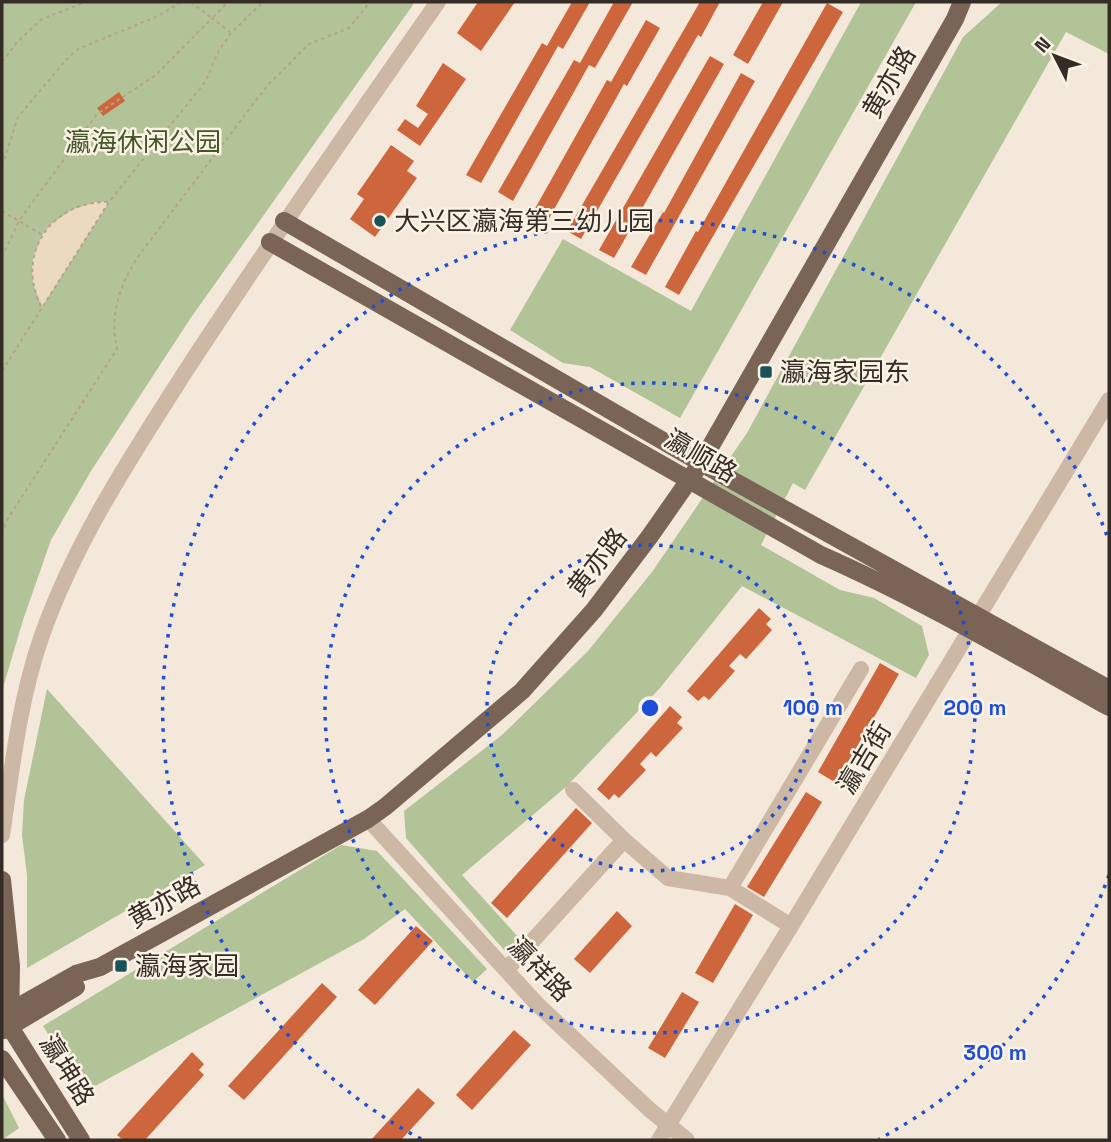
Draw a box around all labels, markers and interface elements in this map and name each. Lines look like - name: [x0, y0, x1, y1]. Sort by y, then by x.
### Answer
- north arrow: [1020, 21, 1090, 91]
- text: N: [1029, 32, 1056, 58]
- street label: 黄亦路: [855, 40, 923, 124]
- park label: 瀛海休闲公园: [65, 125, 221, 159]
- place label: 大兴区瀛海第三幼儿园: [394, 204, 654, 238]
- marker: 大兴区瀛海第三幼儿园: [372, 213, 388, 229]
- place label: 瀛海家园东: [780, 355, 910, 389]
- marker: 瀛海家园东: [758, 364, 774, 380]
- street label: 瀛顺路: [659, 422, 743, 490]
- street label: 黄亦路: [560, 521, 634, 603]
- text: 100 m: [783, 694, 843, 721]
- text: 200 m: [944, 694, 1006, 721]
- centre of rings: [638, 696, 662, 720]
- street label: 瀛吉街: [829, 716, 899, 800]
- street label: 黄亦路: [122, 868, 206, 936]
- street label: 瀛祥路: [501, 929, 579, 1009]
- place label: 瀛海家园: [135, 949, 239, 983]
- marker: 瀛海家园: [113, 958, 129, 974]
- street label: 瀛坤路: [32, 1028, 102, 1112]
- text: 300 m: [963, 1039, 1027, 1066]

